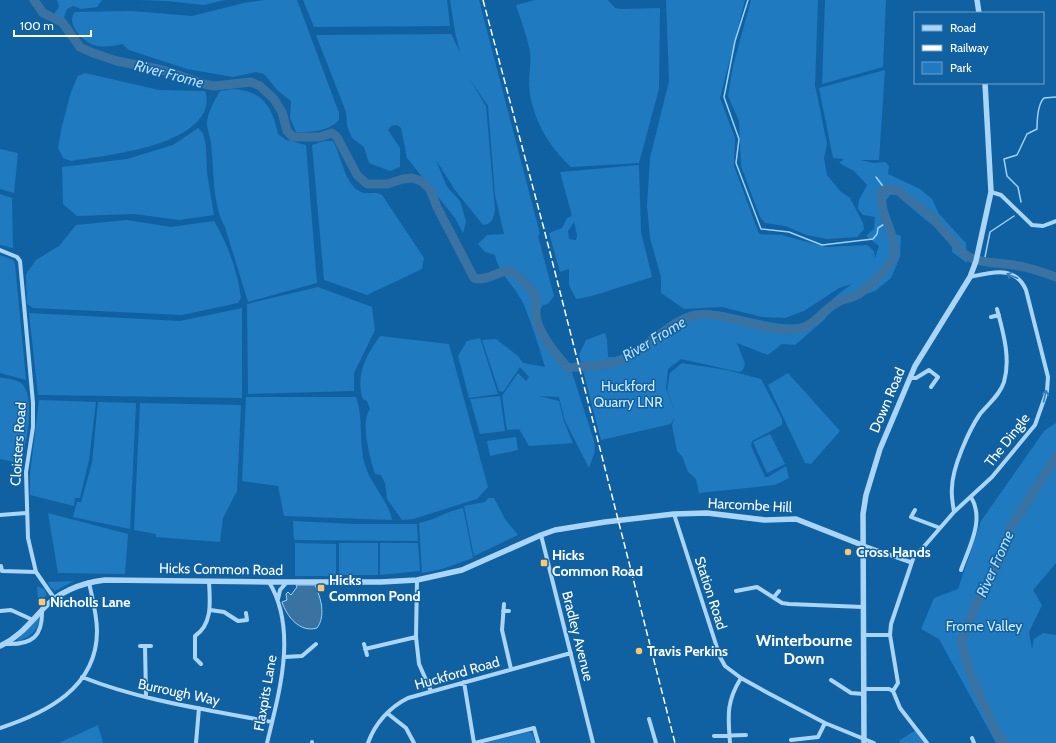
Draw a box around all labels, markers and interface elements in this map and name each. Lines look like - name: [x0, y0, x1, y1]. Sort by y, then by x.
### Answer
- scale bar: [14, 12, 91, 38]
- legend: [914, 12, 1044, 84]
- text: 100 m: [20, 18, 54, 33]
- text: Road: [950, 20, 976, 35]
- text: Railway: [950, 40, 988, 55]
- water label: River Frome: [133, 56, 206, 92]
- text: Park: [950, 60, 972, 75]
- one-way arrow: [1007, 272, 1019, 279]
- water label: River Frome: [619, 313, 689, 365]
- street label: Down Road: [865, 365, 909, 435]
- park label: Huckford Quarry LNR: [593, 377, 663, 411]
- one-way arrow: [1042, 390, 1050, 403]
- street label: Cloisters Road: [6, 402, 30, 486]
- street label: The Dingle: [980, 409, 1034, 471]
- street label: Harcombe Hill: [707, 494, 793, 516]
- water label: River Frome: [972, 528, 1018, 600]
- place label: Cross Hands: [856, 543, 931, 561]
- place label: Hicks Common Road: [552, 546, 643, 580]
- marker: Cross Hands: [843, 547, 853, 557]
- street label: Station Road: [691, 554, 731, 632]
- marker: Hicks Common Road: [539, 558, 549, 568]
- street label: Hicks Common Road: [159, 559, 283, 579]
- place label: Hicks Common Pond: [329, 571, 420, 605]
- marker: Hicks Common Pond: [316, 583, 326, 593]
- street label: Bradley Avenue: [558, 589, 598, 683]
- place label: Nicholls Lane: [50, 593, 131, 611]
- marker: Nicholls Lane: [37, 597, 47, 607]
- park label: Frome Valley: [946, 617, 1022, 635]
- district label: Winterbourne Down: [756, 631, 852, 668]
- place label: Travis Perkins: [647, 642, 728, 660]
- marker: Travis Perkins: [634, 646, 644, 656]
- street label: Huckford Road: [413, 652, 501, 694]
- street label: Flaxpits Lane: [249, 653, 281, 733]
- street label: Burrough Way: [136, 675, 222, 709]

